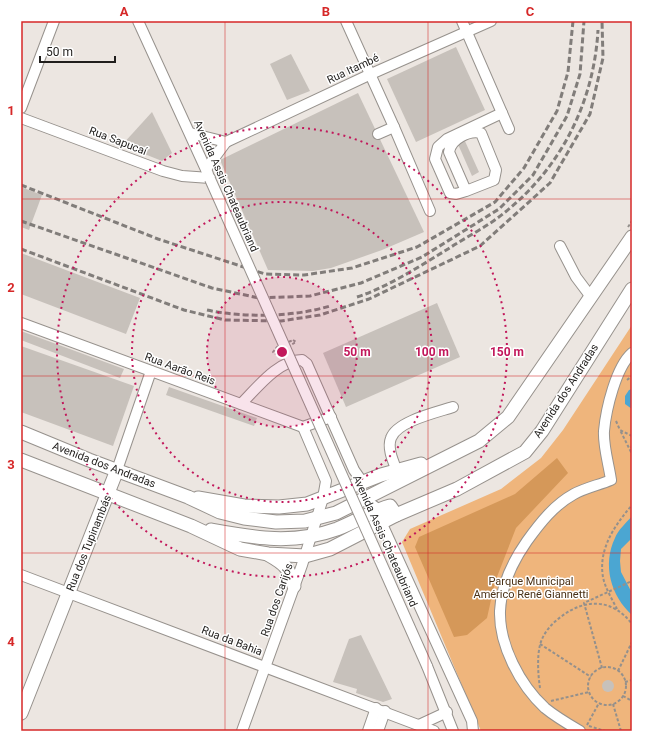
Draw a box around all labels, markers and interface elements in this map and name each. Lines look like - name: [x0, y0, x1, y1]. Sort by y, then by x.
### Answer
- text: A: [120, 4, 129, 19]
- text: B: [322, 4, 330, 19]
- text: C: [526, 4, 535, 19]
- scale bar: [40, 38, 115, 64]
- text: 50 m: [46, 45, 73, 59]
- street label: Rua Itambé: [325, 51, 381, 87]
- text: 1: [7, 103, 15, 118]
- street label: Avenida Assis Chateaubriand: [191, 118, 261, 254]
- street label: Rua Sapucaí: [87, 124, 150, 158]
- text: 2: [7, 280, 15, 295]
- street label: Avenida dos Andradas: [531, 341, 601, 440]
- centre of rings: [275, 345, 289, 359]
- text: 50 m: [343, 345, 371, 359]
- text: 100 m: [415, 345, 449, 359]
- text: 150 m: [490, 345, 524, 359]
- street label: Rua Aarão Reis: [143, 350, 217, 388]
- street label: Avenida dos Andradas: [51, 439, 158, 491]
- text: 3: [7, 457, 15, 472]
- street label: Avenida Assis Chateaubriand: [350, 473, 420, 609]
- street label: Rua dos Tupinambás: [64, 493, 114, 593]
- street label: Rua dos Carijós: [258, 561, 296, 638]
- park label: Parque Municipal Américo Renê Giannetti: [473, 575, 589, 601]
- street label: Rua da Bahia: [200, 623, 264, 659]
- text: 4: [7, 634, 15, 649]

